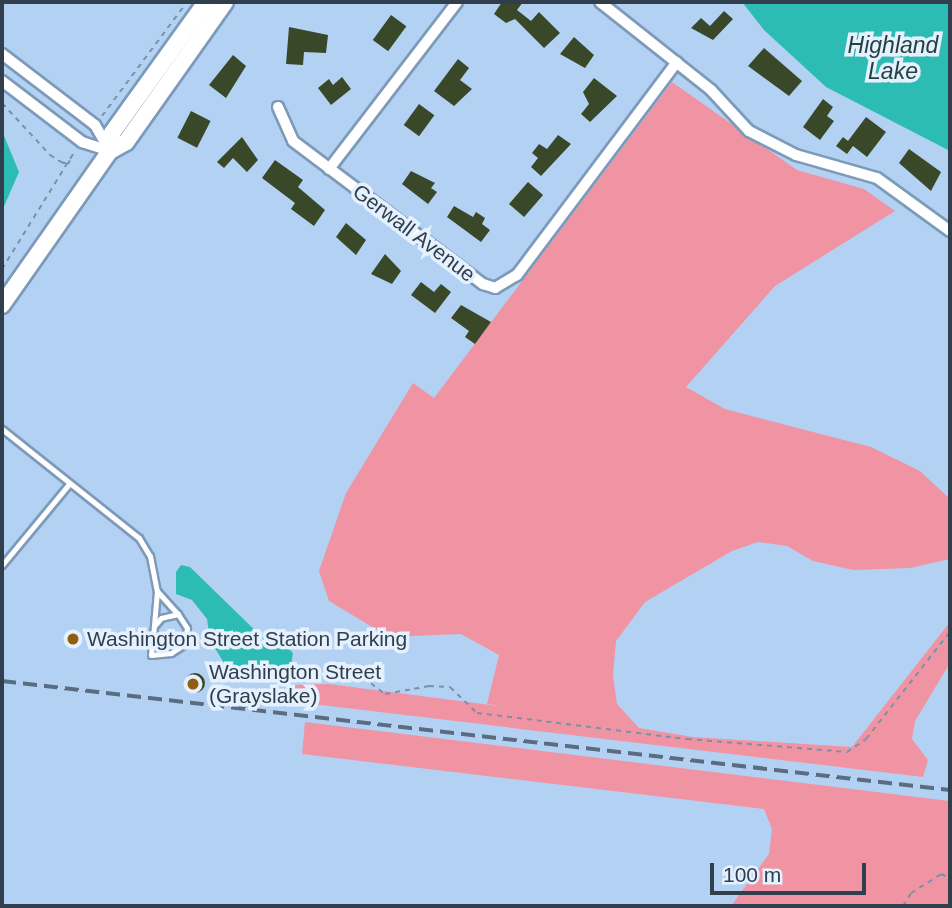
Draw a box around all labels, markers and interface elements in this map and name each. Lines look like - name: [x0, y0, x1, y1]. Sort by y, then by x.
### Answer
- water label: Highland Lake: [848, 31, 938, 85]
- street label: Gerwall Avenue: [347, 178, 481, 288]
- place label: Washington Street Station Parking: [87, 626, 407, 652]
- marker: Washington Street Station Parking: [65, 631, 81, 647]
- place label: Washington Street (Grayslake): [209, 659, 381, 709]
- marker: Washington Street (Grayslake): [183, 674, 203, 694]
- scale bar: [714, 848, 870, 892]
- text: 100 m: [723, 863, 781, 886]

